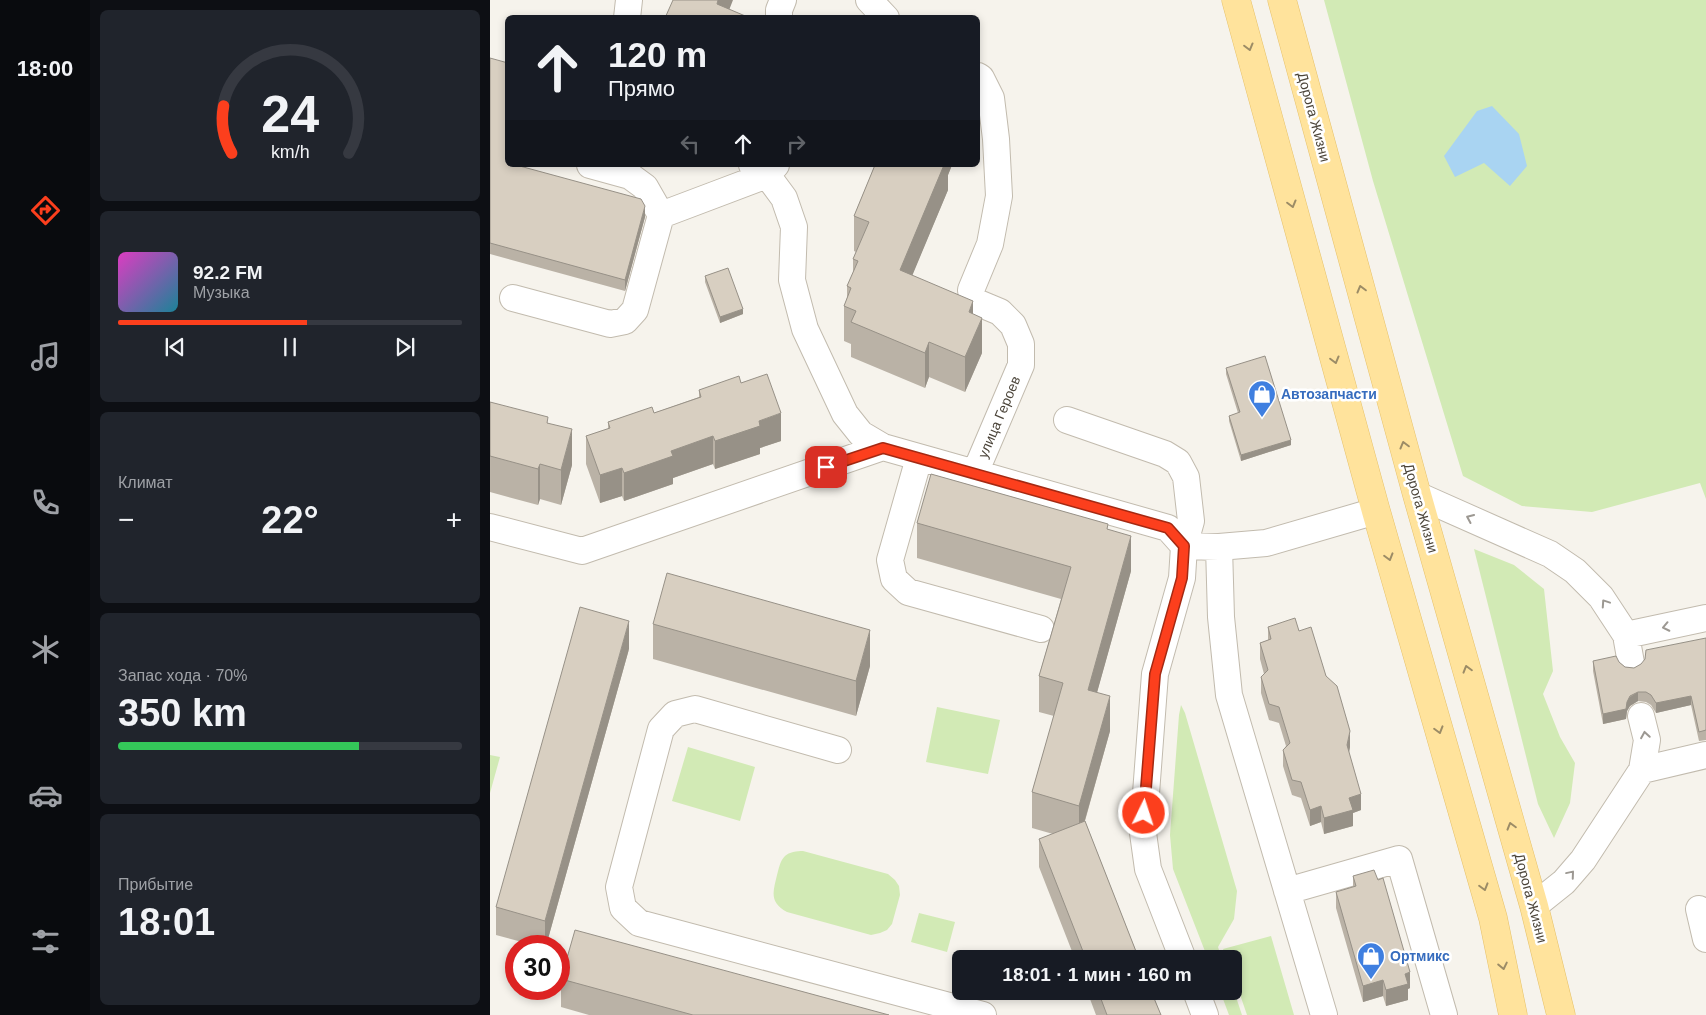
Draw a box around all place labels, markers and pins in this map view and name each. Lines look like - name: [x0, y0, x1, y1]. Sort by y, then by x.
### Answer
- shop icon: Автозапчасти: [1247, 379, 1277, 418]
- place label: Автозапчасти: [1281, 386, 1377, 402]
- pin: [805, 446, 847, 488]
- shop icon: Ортмикс: [1356, 941, 1386, 980]
- place label: Ортмикс: [1390, 948, 1450, 964]

